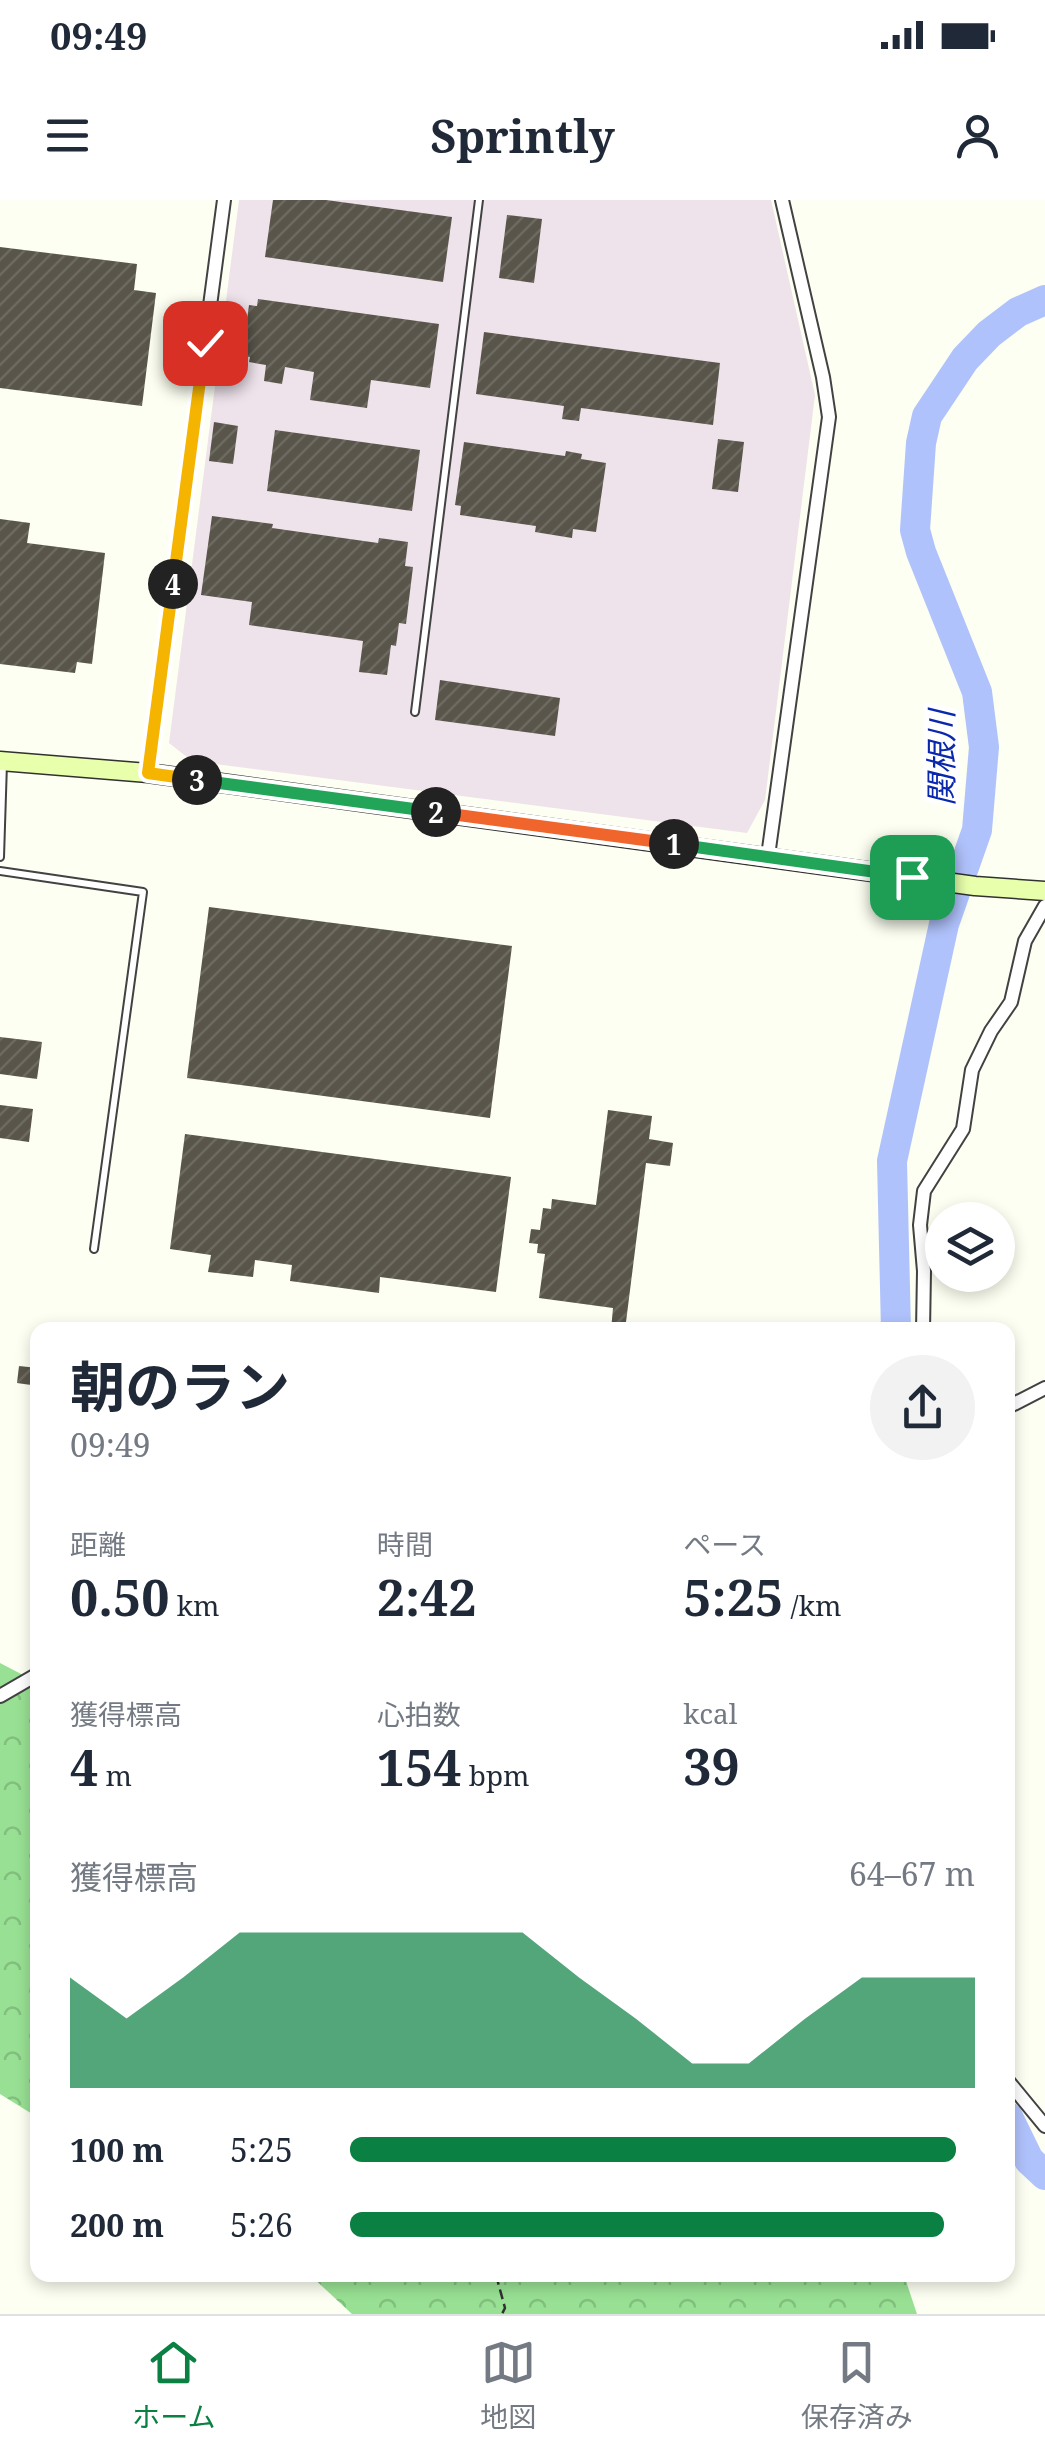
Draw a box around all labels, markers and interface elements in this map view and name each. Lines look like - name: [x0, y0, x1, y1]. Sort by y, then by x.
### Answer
- text: 09:49: [50, 9, 147, 61]
- text: Sprintly: [430, 105, 615, 166]
- icon: menu: [40, 108, 95, 163]
- icon: person: [950, 108, 1005, 163]
- pin: [163, 301, 248, 386]
- icon: check: [178, 316, 233, 371]
- pin: 4: [148, 559, 198, 609]
- text: 4: [165, 565, 181, 603]
- water label: 関根川: [919, 707, 962, 806]
- pin: 3: [172, 755, 222, 805]
- text: 3: [189, 761, 205, 799]
- pin: 2: [411, 787, 461, 837]
- text: 2: [428, 793, 444, 831]
- pin: 1: [649, 819, 699, 869]
- text: 1: [666, 825, 682, 863]
- pin: [870, 835, 955, 920]
- icon: arrive: [885, 850, 940, 905]
- map controls: [925, 1202, 1015, 1292]
- button: layers: [925, 1202, 1015, 1292]
- text: 朝のラン: [70, 1348, 290, 1423]
- button: share: [870, 1355, 975, 1460]
- text: 09:49: [70, 1423, 151, 1466]
- text: 距離: [70, 1525, 126, 1563]
- text: 時間: [377, 1525, 433, 1563]
- text: ペース: [683, 1525, 766, 1563]
- text: 0.50: [70, 1563, 169, 1631]
- text: 2:42: [377, 1563, 477, 1631]
- text: 5:25: [683, 1563, 783, 1631]
- text: km: [169, 1586, 220, 1624]
- text: /km: [783, 1586, 841, 1624]
- text: kcal: [683, 1694, 737, 1732]
- text: 獲得標高: [70, 1695, 182, 1733]
- text: 心拍数: [377, 1695, 461, 1733]
- text: 39: [683, 1732, 740, 1800]
- text: 4: [70, 1733, 98, 1801]
- text: 154: [377, 1733, 461, 1801]
- text: m: [98, 1756, 132, 1794]
- text: bpm: [461, 1756, 530, 1794]
- text: 64–67 m: [849, 1852, 975, 1895]
- text: 獲得標高: [70, 1855, 198, 1898]
- text: 100 m: [70, 2128, 164, 2171]
- text: 5:25: [230, 2128, 293, 2171]
- text: 200 m: [70, 2203, 164, 2246]
- text: 5:26: [230, 2203, 293, 2246]
- tab: ホーム: [132, 2335, 215, 2435]
- tab: 地図: [480, 2335, 536, 2435]
- tab: 保存済み: [801, 2335, 913, 2435]

